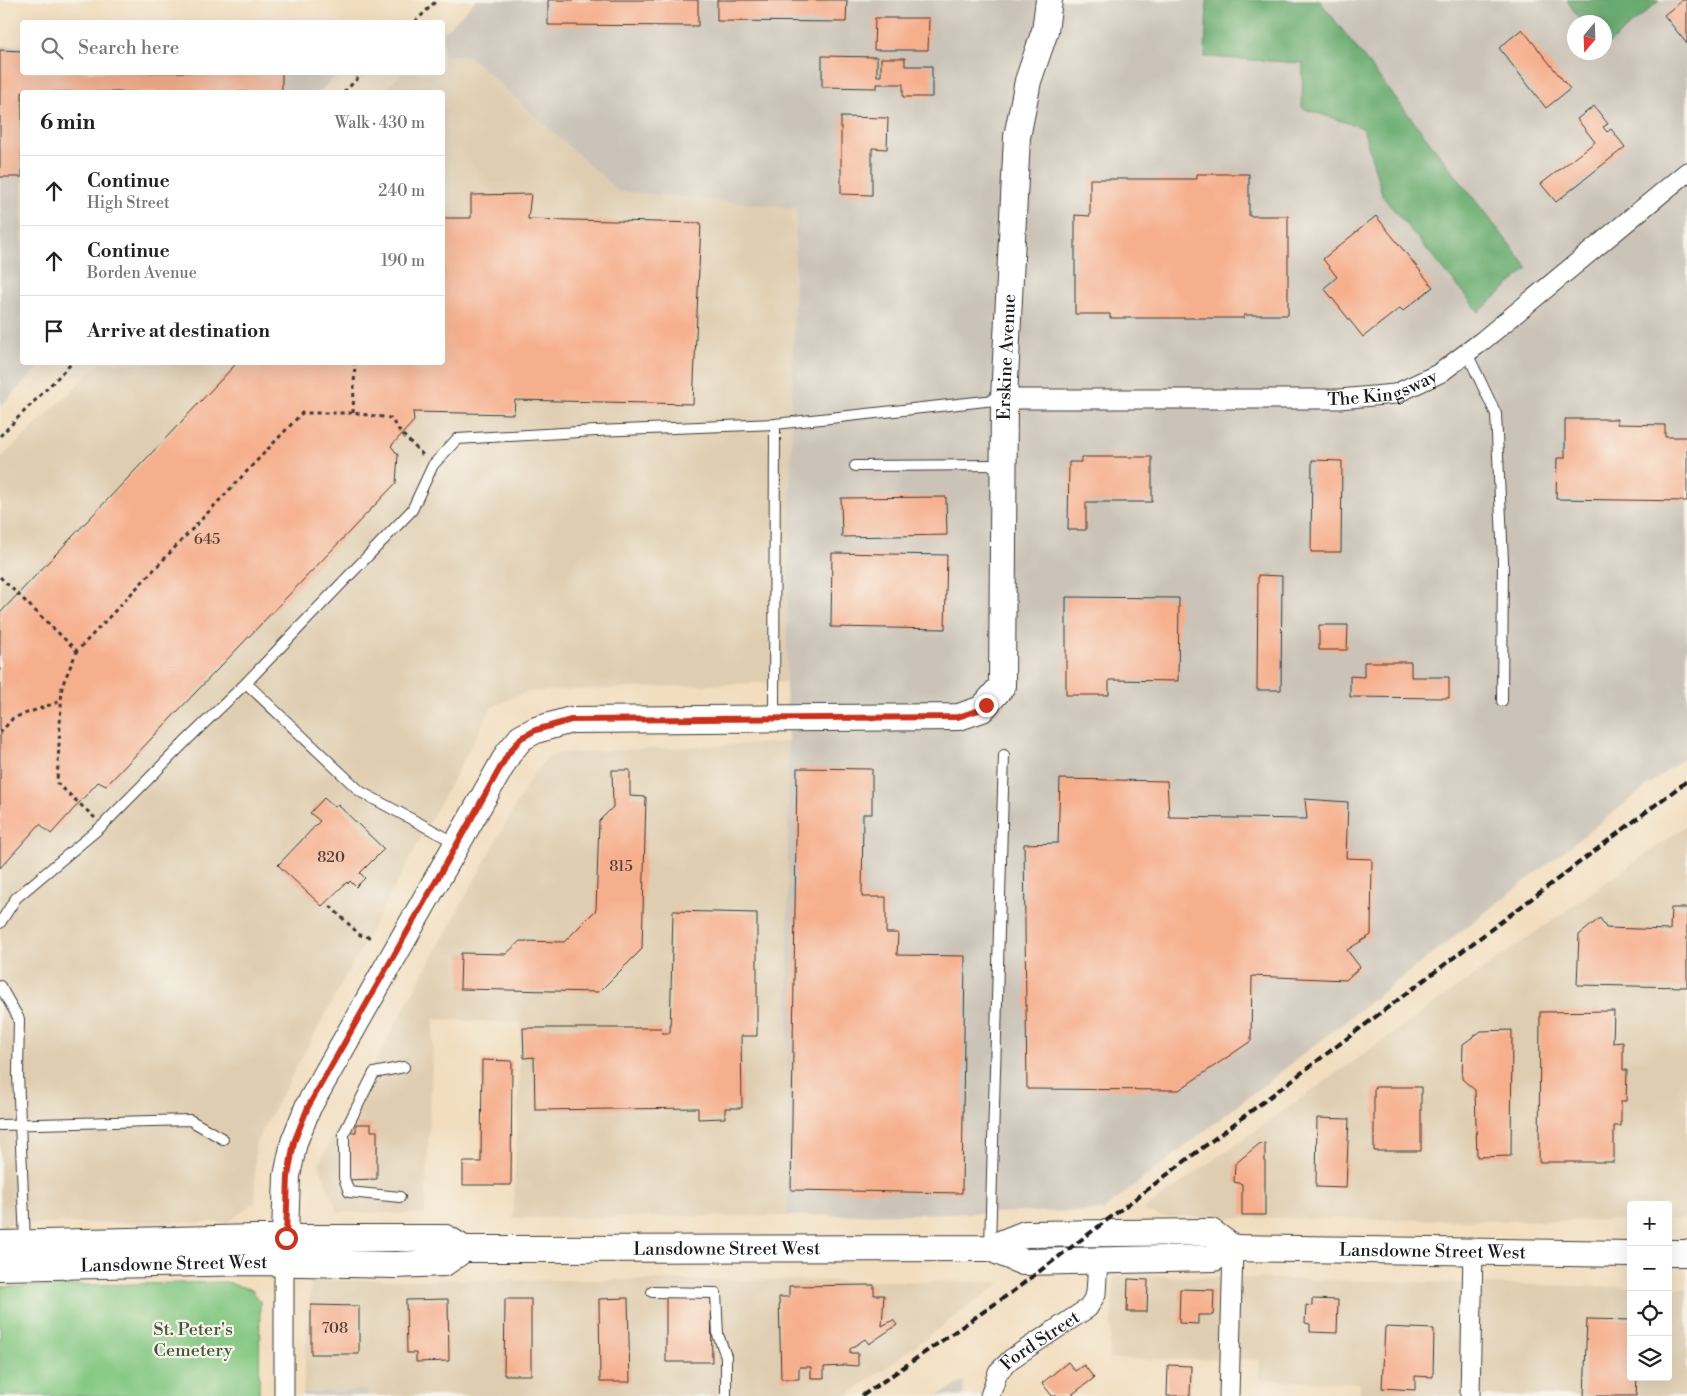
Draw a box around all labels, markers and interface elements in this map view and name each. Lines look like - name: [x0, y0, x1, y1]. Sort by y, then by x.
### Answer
- north arrow: [1567, 15, 1612, 60]
- search box: [20, 20, 445, 75]
- icon: search: [38, 34, 66, 62]
- text: Search here: [78, 36, 179, 60]
- text: 6 min: [40, 110, 95, 136]
- text: Walk · 430 m: [335, 113, 425, 133]
- text: Continue: [87, 169, 170, 193]
- icon: ahead: [40, 177, 68, 205]
- text: 240 m: [378, 181, 425, 201]
- text: High Street: [87, 193, 170, 213]
- text: Continue: [87, 239, 170, 263]
- icon: ahead: [40, 247, 68, 275]
- text: 190 m: [381, 251, 425, 271]
- text: Borden Avenue: [87, 263, 197, 283]
- street label: Erskine Avenue: [992, 293, 1021, 420]
- icon: arrive: [40, 317, 68, 345]
- text: Arrive at destination: [87, 319, 270, 343]
- street label: The Kingsway: [1327, 364, 1441, 411]
- house number: 645: [194, 530, 220, 549]
- route end: [975, 694, 998, 717]
- house number: 820: [317, 848, 345, 867]
- house number: 815: [609, 857, 633, 876]
- map controls: [1627, 1201, 1672, 1381]
- button: +: [1627, 1201, 1672, 1246]
- route start: [275, 1227, 298, 1250]
- street label: Lansdowne Street West: [633, 1237, 821, 1260]
- street label: Lansdowne Street West: [1339, 1238, 1527, 1264]
- button: −: [1627, 1246, 1672, 1291]
- street label: Lansdowne Street West: [80, 1250, 268, 1277]
- button: locate: [1627, 1291, 1672, 1336]
- street label: Ford Street: [995, 1305, 1085, 1375]
- park label: St. Peter's Cemetery: [153, 1318, 233, 1362]
- house number: 708: [322, 1319, 348, 1338]
- button: layers: [1627, 1336, 1672, 1381]

